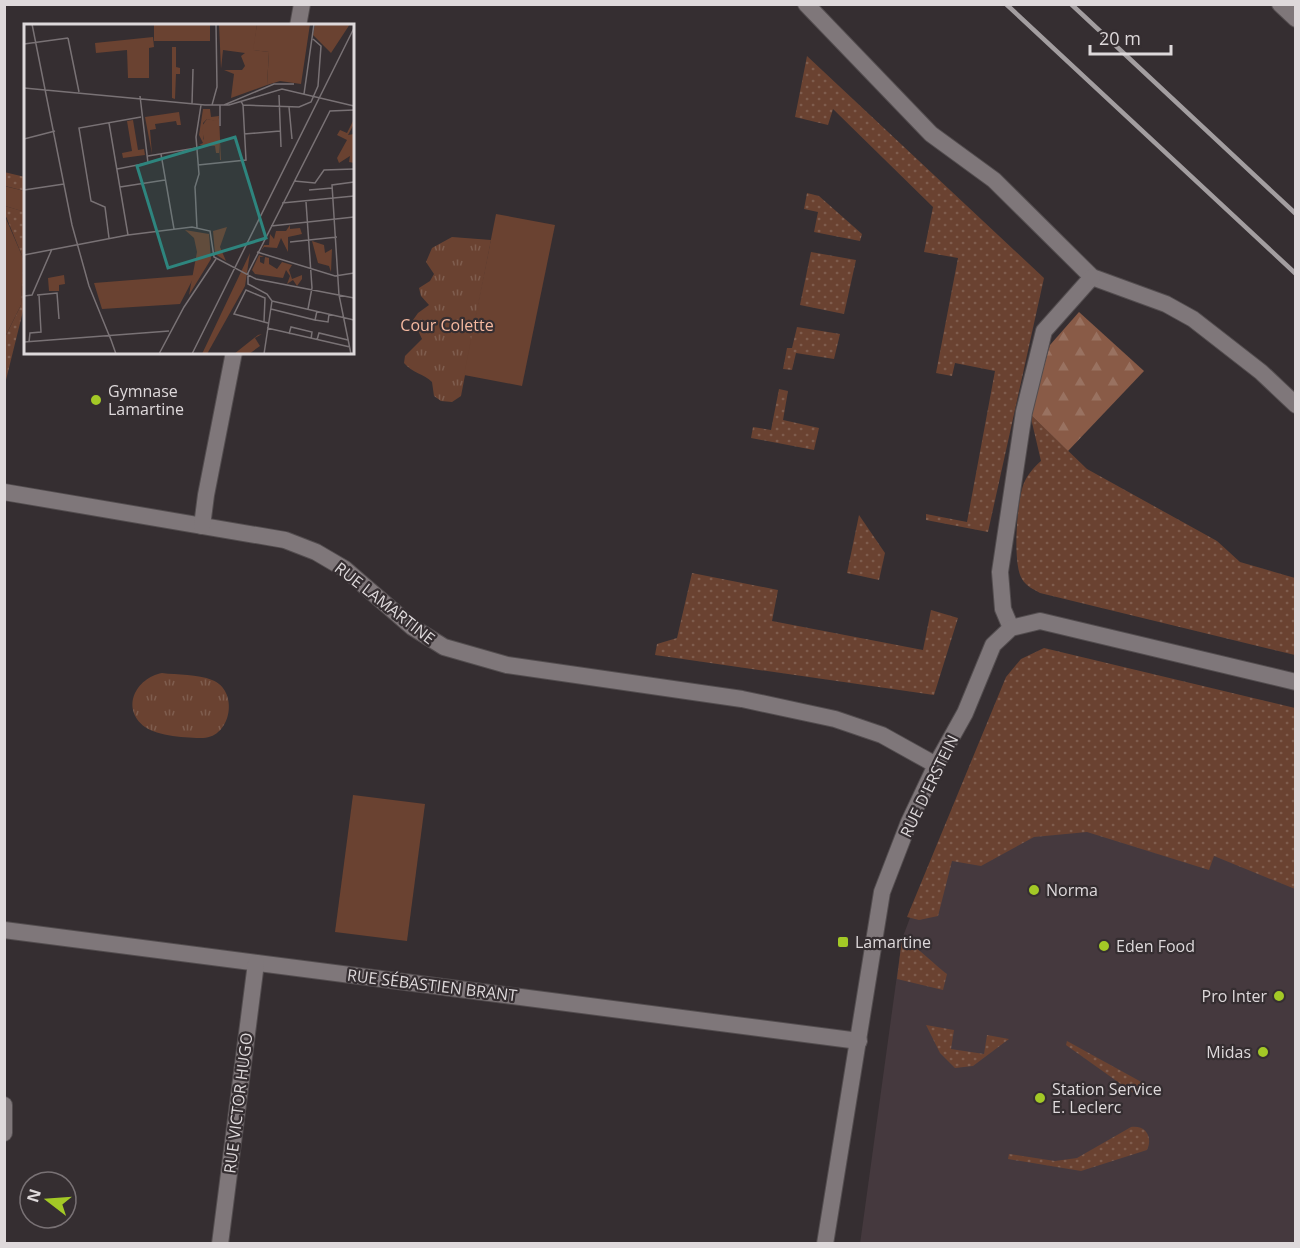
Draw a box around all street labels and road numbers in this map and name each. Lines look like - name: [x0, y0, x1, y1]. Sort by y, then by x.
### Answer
- street label: RUE LAMARTINE: [330, 557, 440, 649]
- street label: RUE D'ERSTEIN: [895, 731, 963, 841]
- street label: RUE SÉBASTIEN BRANT: [346, 964, 518, 1006]
- street label: RUE VICTOR HUGO: [218, 1031, 258, 1175]

